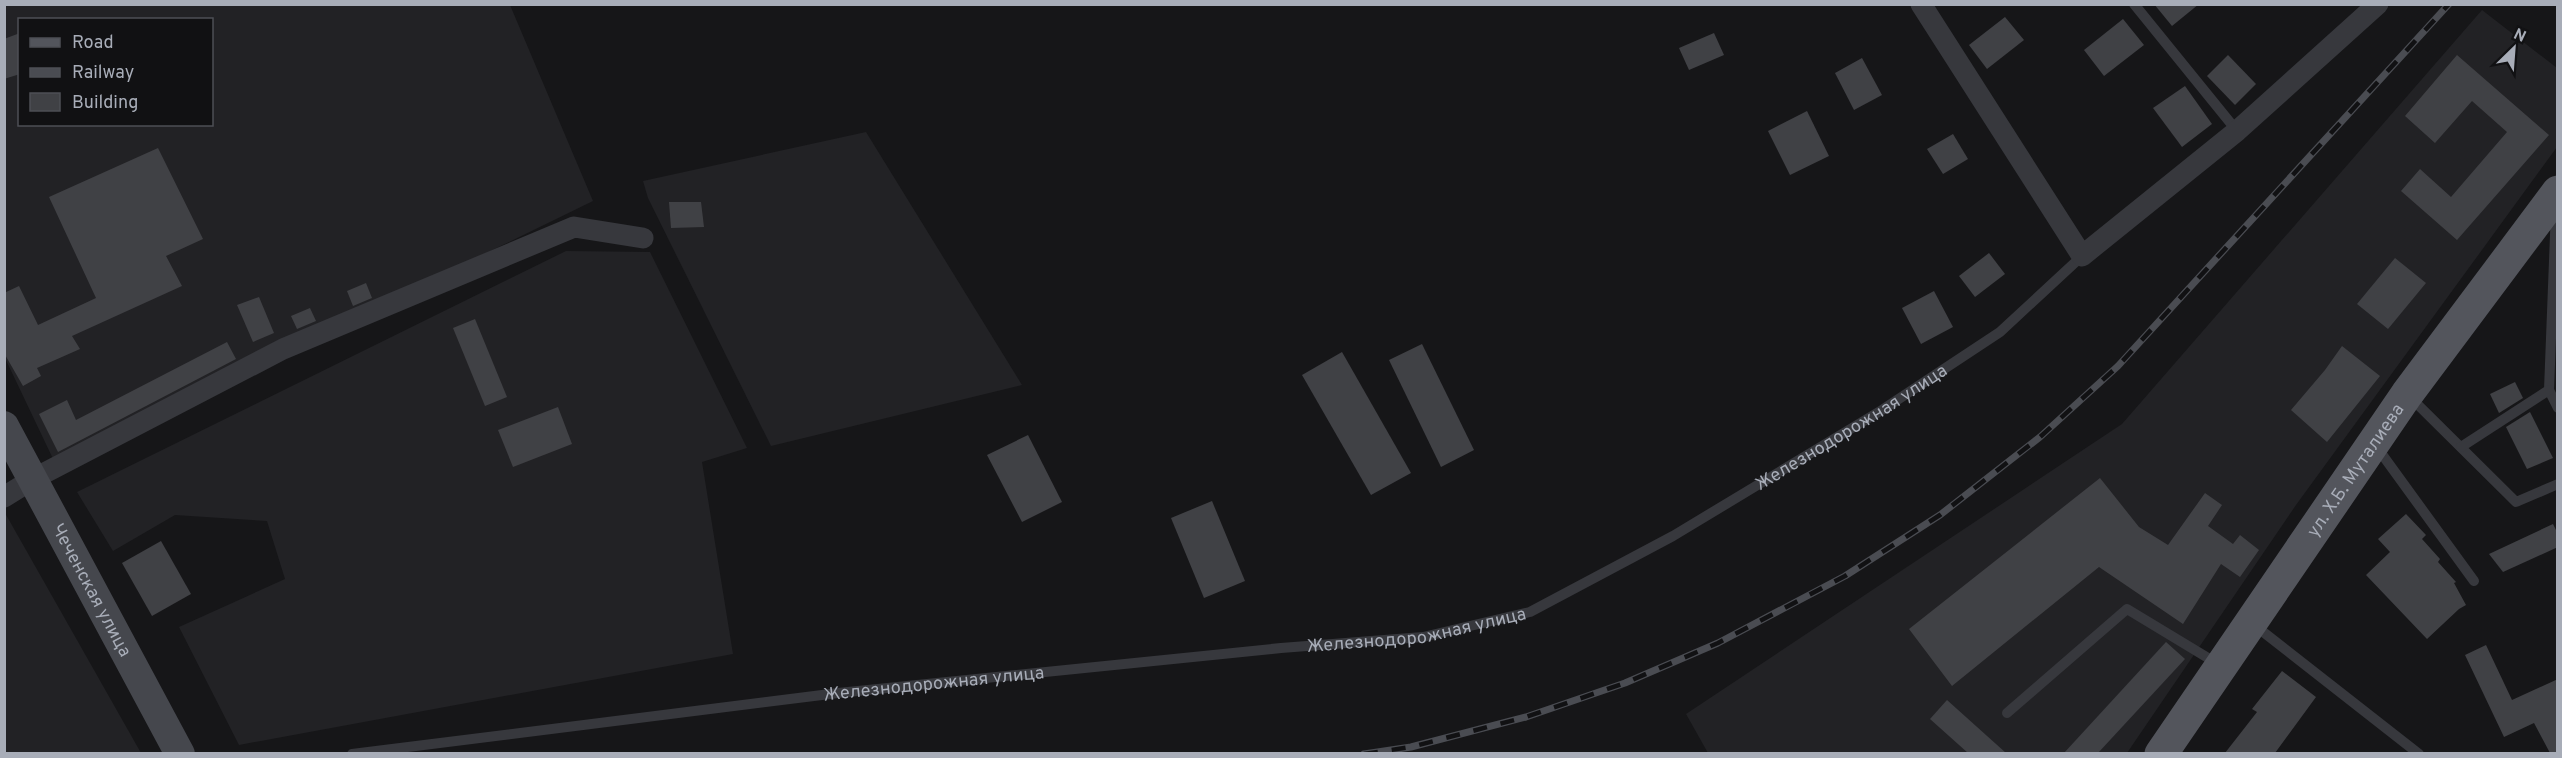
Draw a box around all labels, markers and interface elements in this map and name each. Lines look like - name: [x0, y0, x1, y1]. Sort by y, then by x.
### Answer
- legend: [18, 18, 213, 126]
- north arrow: [2484, 18, 2544, 78]
- text: N: [2510, 25, 2529, 48]
- text: Road: [72, 32, 114, 55]
- text: Railway: [72, 62, 134, 85]
- text: Building: [72, 92, 138, 115]
- street label: Железнодорожная улица: [1751, 360, 1952, 497]
- street label: ул. Х.Б. Муталиева: [2303, 400, 2410, 542]
- street label: Чеченская улица: [45, 520, 136, 661]
- street label: Железнодорожная улица: [1306, 603, 1529, 659]
- street label: Железнодорожная улица: [822, 662, 1045, 708]

